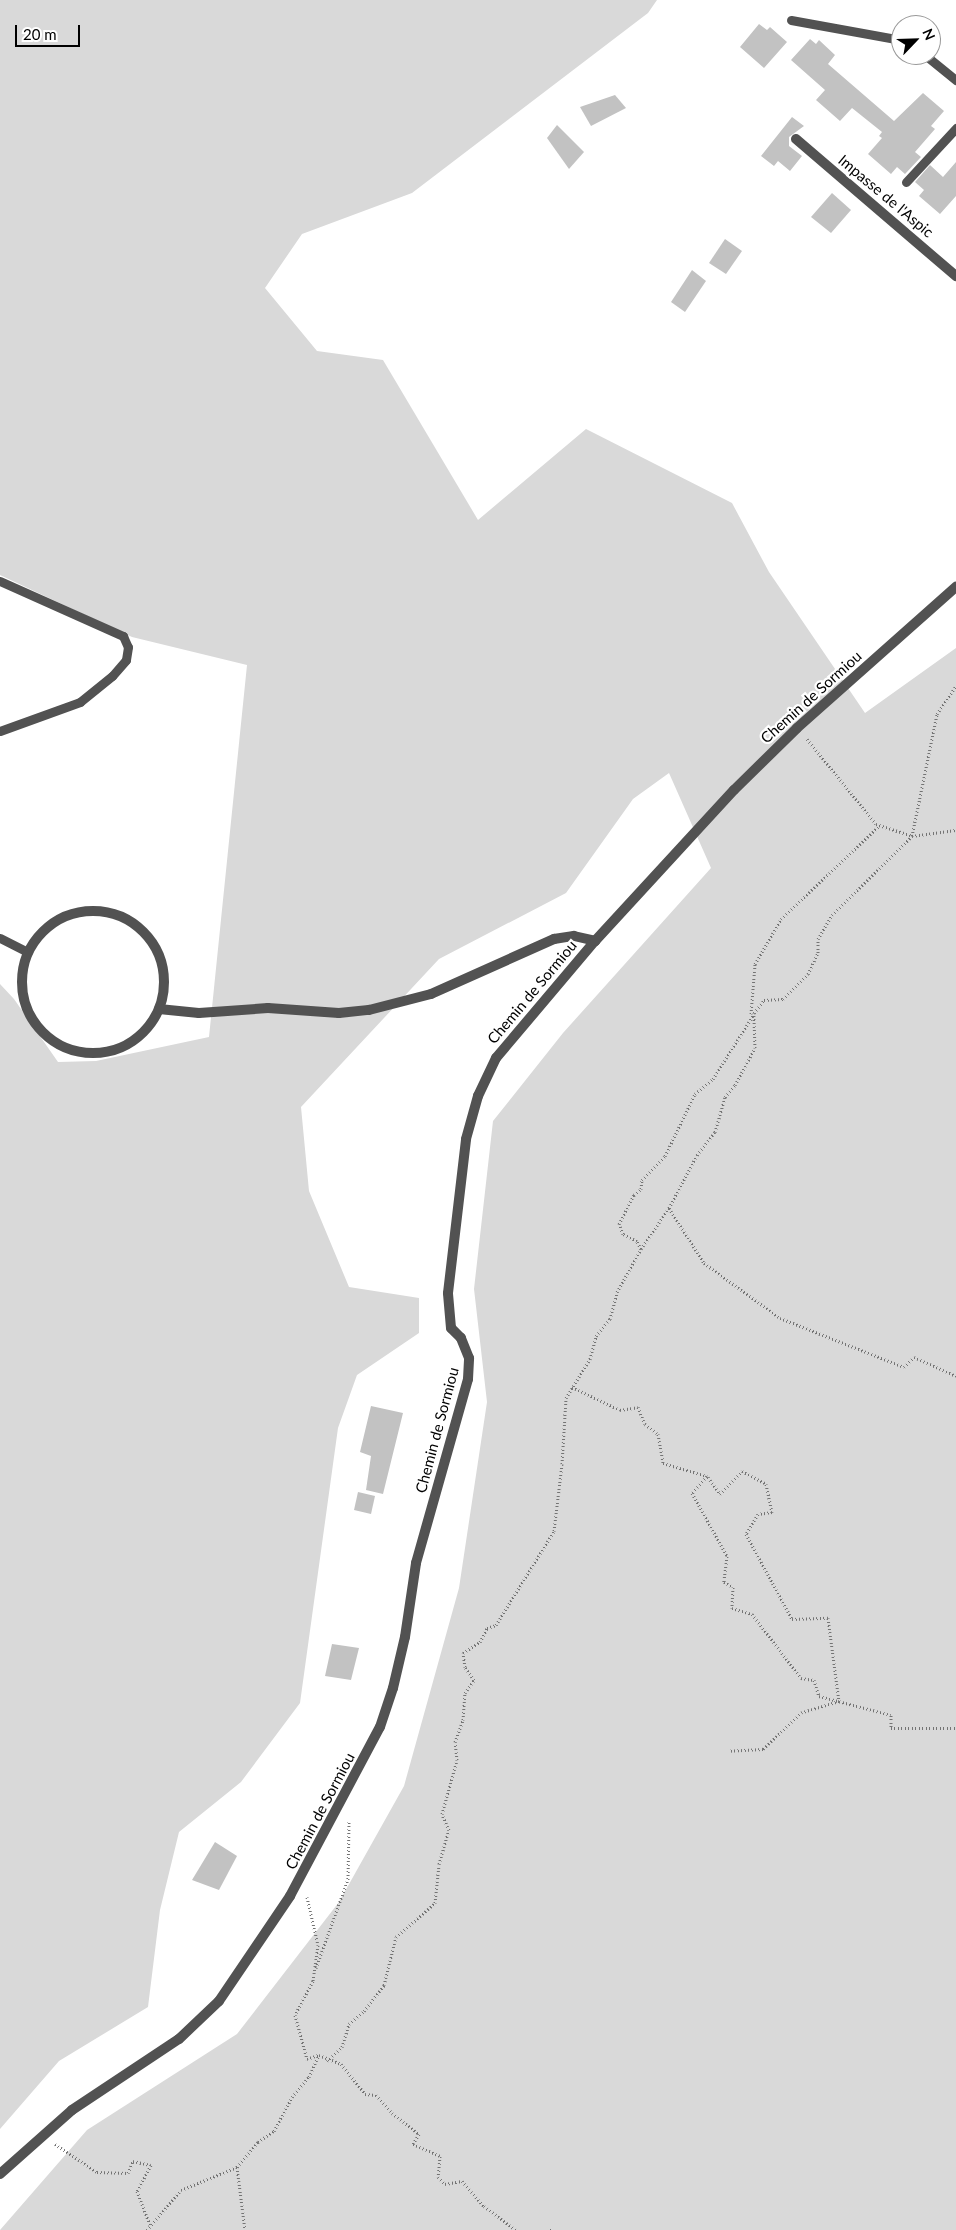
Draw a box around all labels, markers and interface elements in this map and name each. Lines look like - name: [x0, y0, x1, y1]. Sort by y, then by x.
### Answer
- scale bar: [18, 15, 82, 47]
- north arrow: [891, 15, 941, 65]
- text: 20 m: [23, 25, 57, 43]
- text: N: [919, 26, 939, 42]
- street label: Impasse de l'Aspic: [835, 151, 937, 241]
- street label: Chemin de Sormiou: [757, 647, 865, 747]
- street label: Chemin de Sormiou: [483, 937, 581, 1047]
- street label: Chemin de Sormiou: [412, 1365, 462, 1495]
- street label: Chemin de Sormiou: [282, 1750, 358, 1872]

